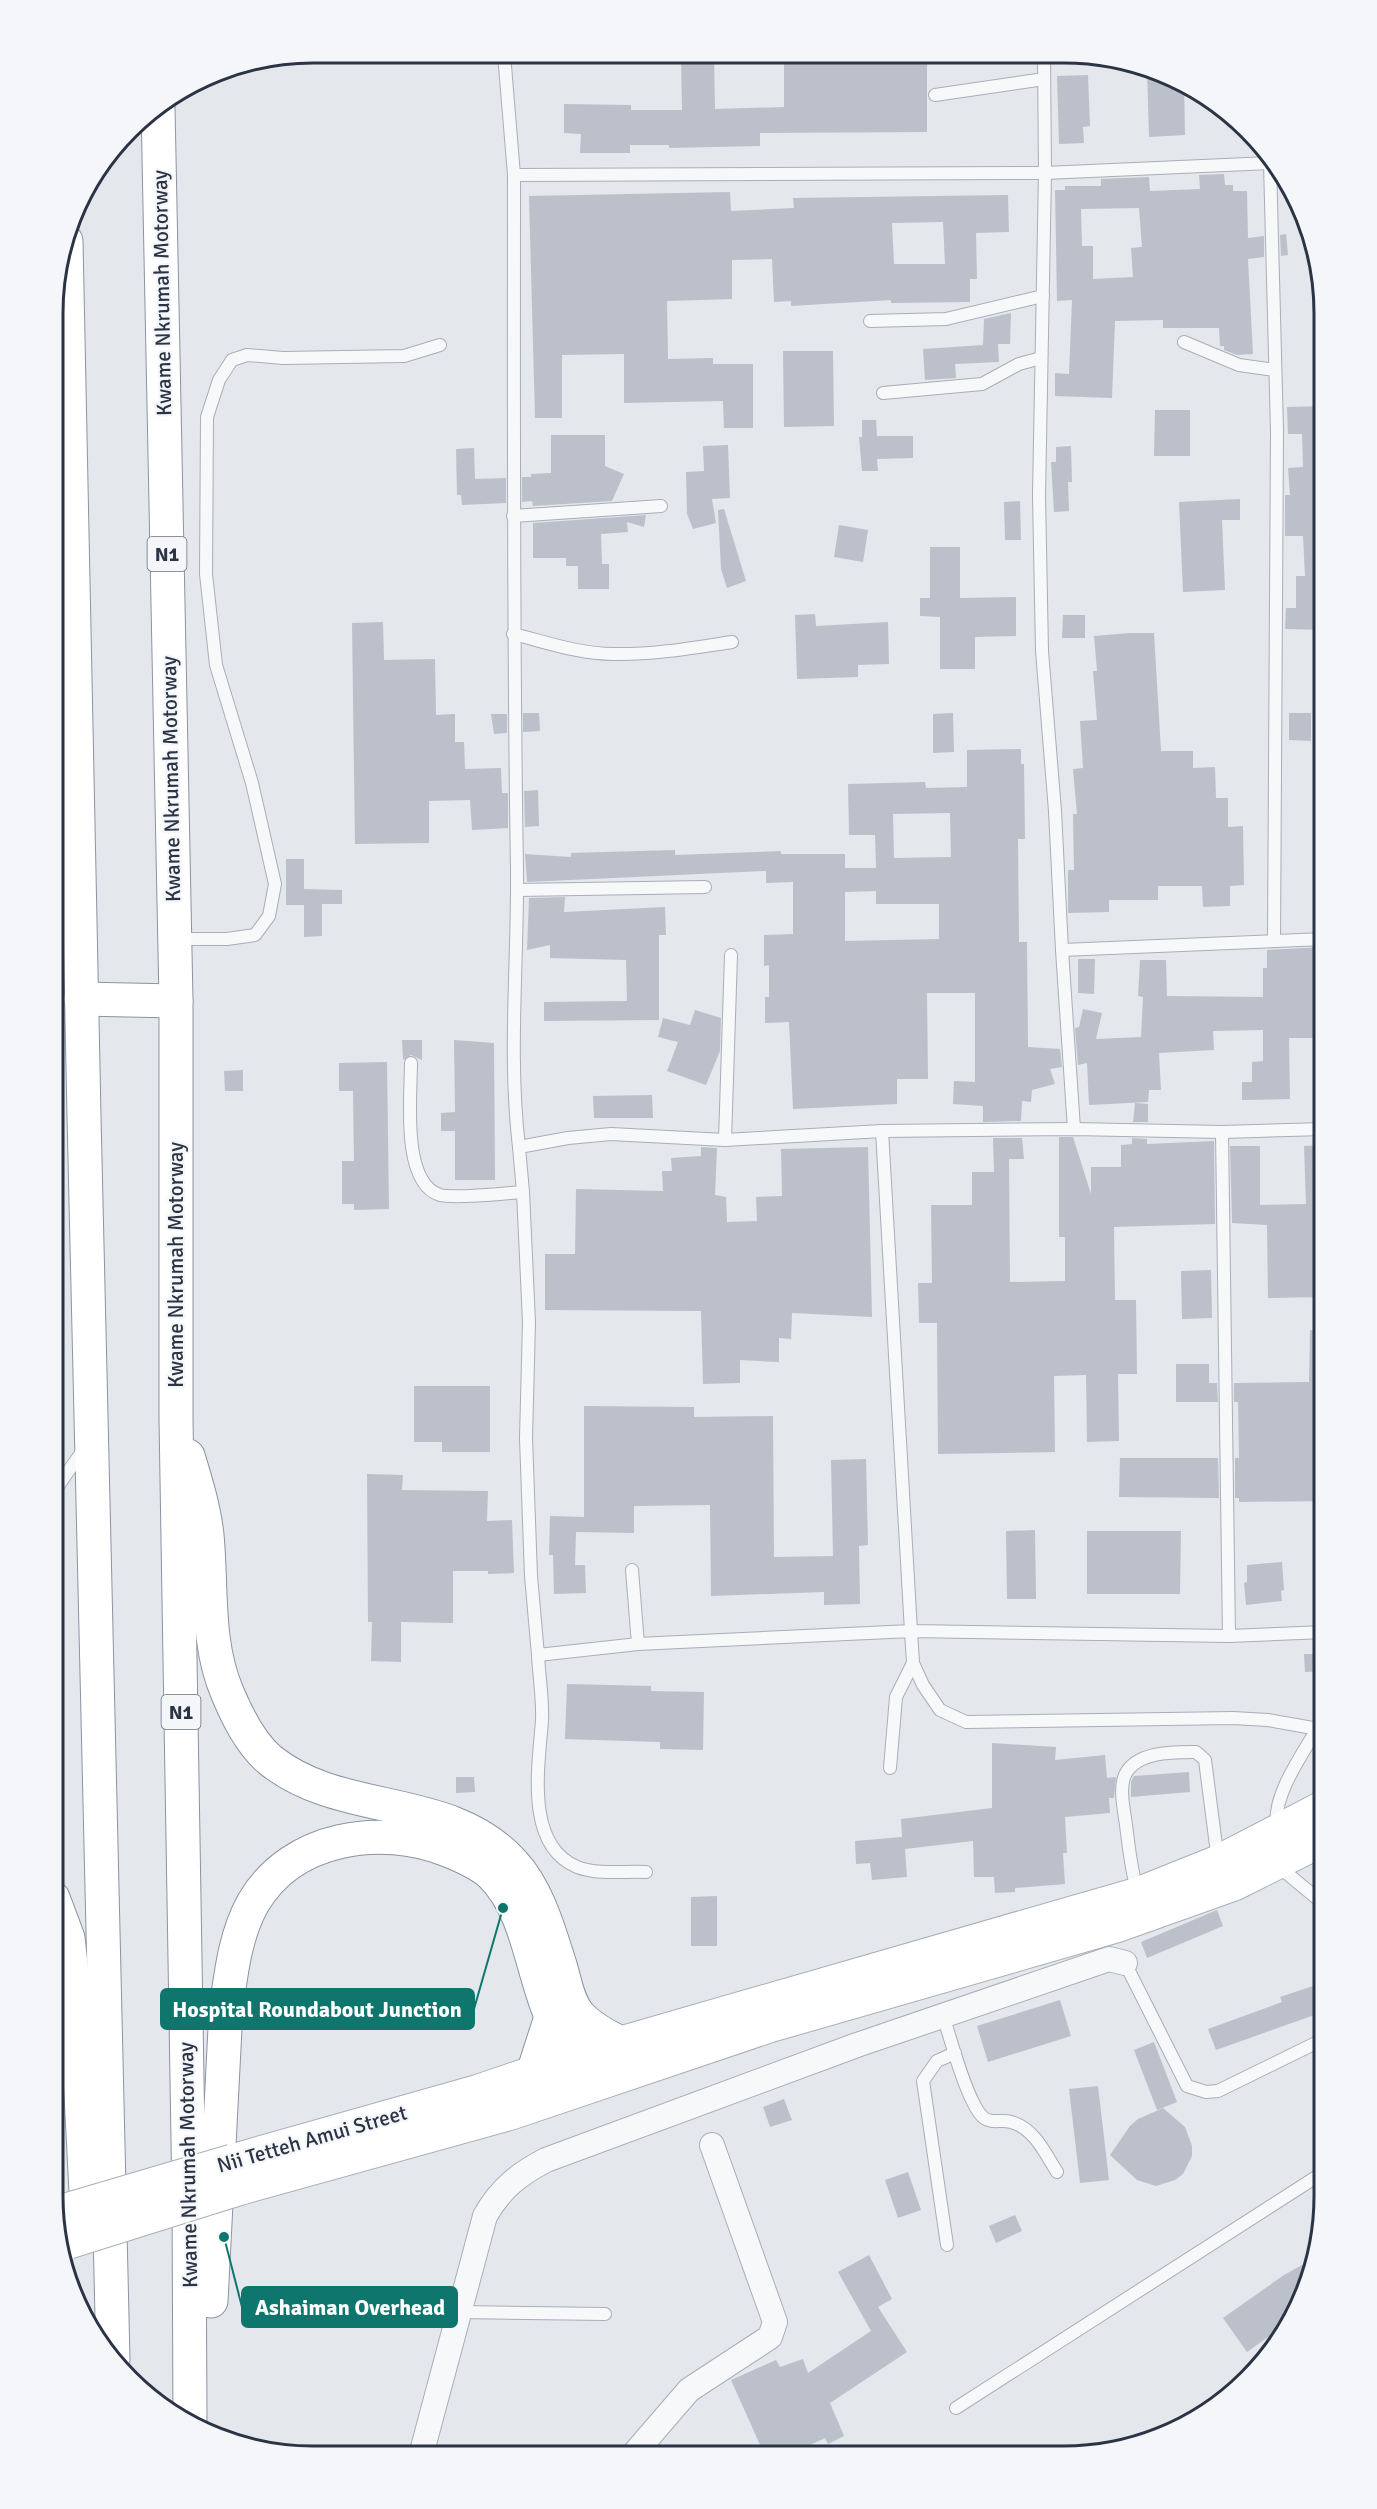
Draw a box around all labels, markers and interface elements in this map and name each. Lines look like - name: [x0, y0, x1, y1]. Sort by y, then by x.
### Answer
- street label: Kwame Nkrumah Motorway: [147, 170, 177, 416]
- road number: N1: [148, 537, 186, 571]
- street label: Kwame Nkrumah Motorway: [156, 656, 186, 902]
- street label: Kwame Nkrumah Motorway: [163, 1142, 189, 1388]
- road number: N1: [162, 1695, 201, 1729]
- callout: Hospital Roundabout Junction: [161, 1989, 474, 2029]
- text: Hospital Roundabout Junction: [172, 1996, 462, 2023]
- street label: Kwame Nkrumah Motorway: [173, 2042, 203, 2288]
- street label: Nii Tetteh Amui Street: [214, 2099, 410, 2179]
- callout: Ashaiman Overhead: [242, 2287, 457, 2327]
- text: Ashaiman Overhead: [255, 2294, 445, 2321]

